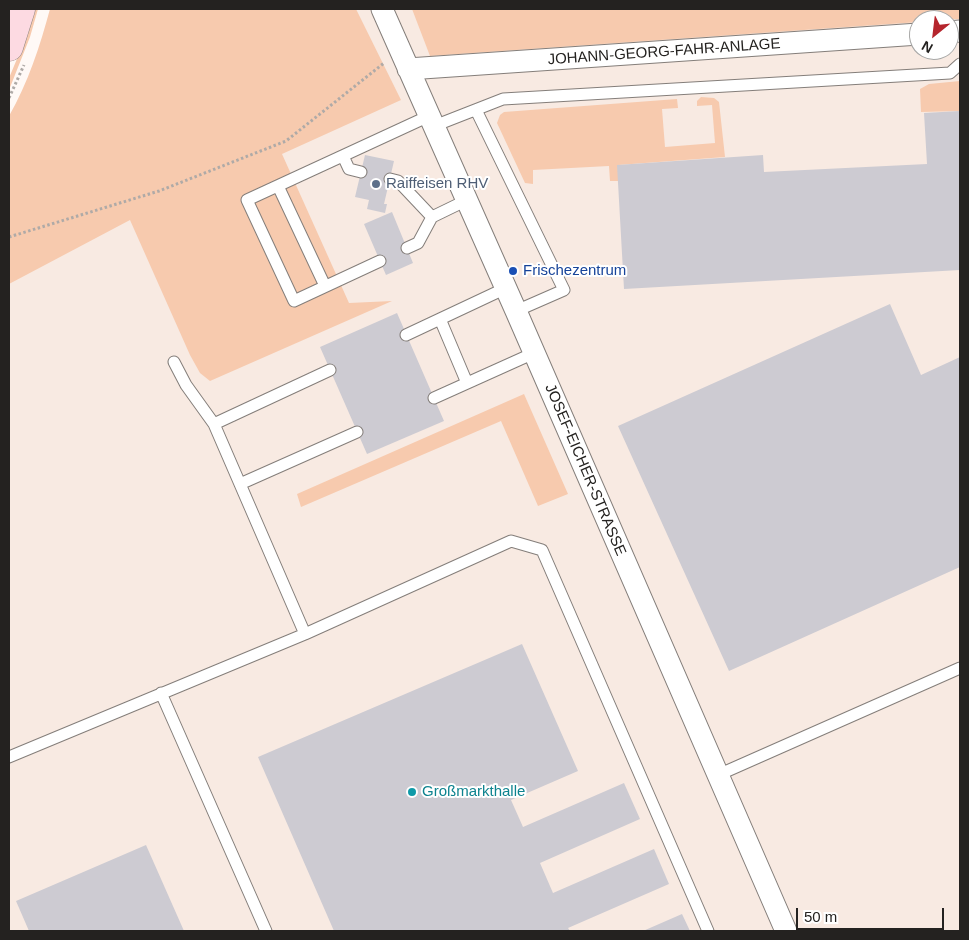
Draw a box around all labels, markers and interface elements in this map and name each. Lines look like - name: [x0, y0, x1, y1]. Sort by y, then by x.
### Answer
- north arrow: [909, 10, 959, 60]
- street label: JOHANN-GEORG-FAHR-ANLAGE: [547, 35, 781, 69]
- text: N: [919, 38, 936, 57]
- place label: Raiffeisen RHV: [386, 175, 488, 193]
- marker: Raiffeisen RHV: [370, 178, 382, 190]
- place label: Frischezentrum: [523, 262, 626, 280]
- marker: Frischezentrum: [507, 265, 519, 277]
- street label: JOSEF-EICHER-STRASSE: [541, 381, 629, 559]
- place label: Großmarkthalle: [422, 783, 525, 801]
- marker: Großmarkthalle: [406, 786, 418, 798]
- scale bar: [799, 898, 946, 930]
- text: 50 m: [804, 908, 837, 925]

